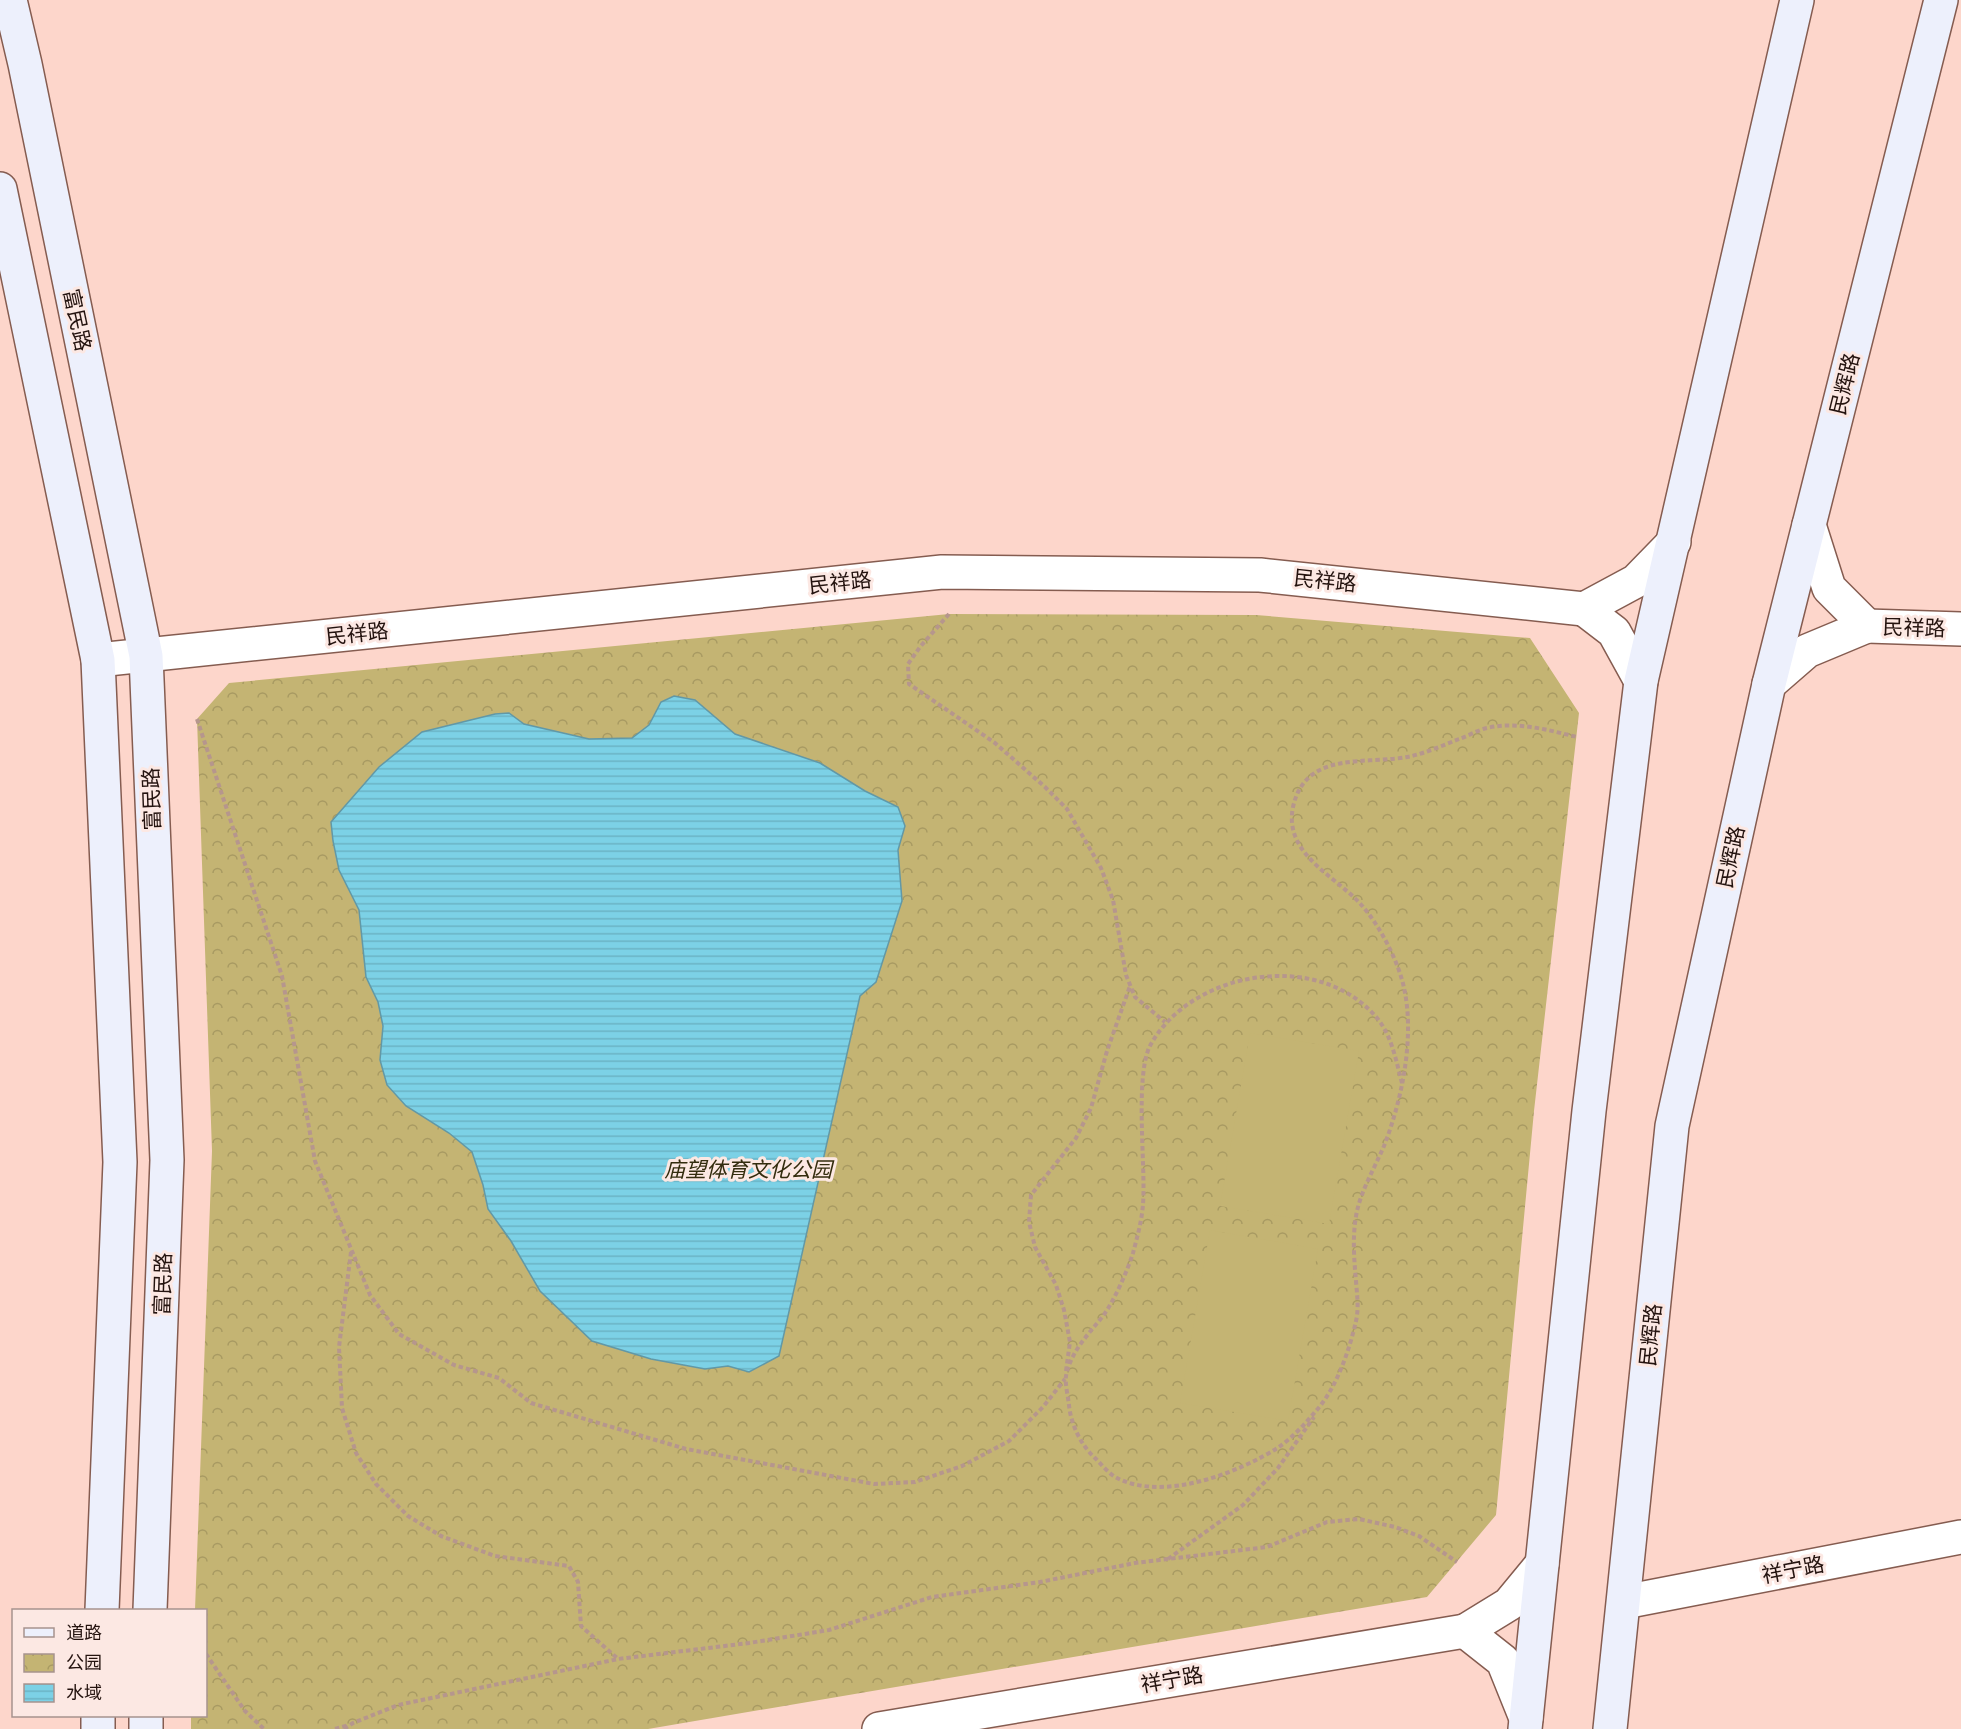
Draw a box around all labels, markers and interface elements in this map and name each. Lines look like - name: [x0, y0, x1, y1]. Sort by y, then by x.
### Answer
- street label: 富民路: [57, 286, 98, 354]
- street label: 民辉路: [1823, 350, 1866, 418]
- street label: 民祥路: [1292, 563, 1358, 598]
- street label: 民祥路: [807, 565, 873, 600]
- street label: 民祥路: [1882, 612, 1946, 643]
- street label: 民祥路: [324, 616, 390, 651]
- street label: 富民路: [136, 767, 167, 831]
- street label: 民辉路: [1710, 823, 1751, 891]
- park label: 庙望体育文化公园: [664, 1155, 835, 1184]
- street label: 富民路: [147, 1252, 178, 1316]
- street label: 民辉路: [1633, 1302, 1668, 1368]
- street label: 祥宁路: [1759, 1549, 1827, 1590]
- legend: [12, 1609, 207, 1717]
- text: 道路: [66, 1620, 102, 1645]
- text: 公园: [66, 1650, 102, 1675]
- street label: 祥宁路: [1138, 1660, 1205, 1699]
- text: 水域: [66, 1680, 102, 1705]

